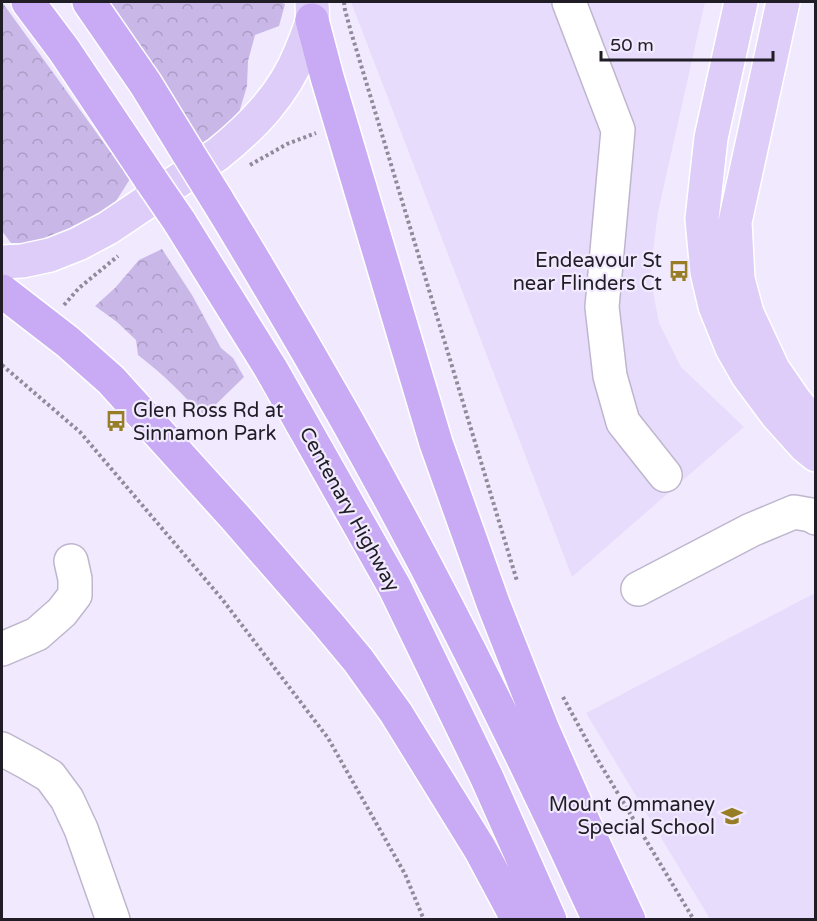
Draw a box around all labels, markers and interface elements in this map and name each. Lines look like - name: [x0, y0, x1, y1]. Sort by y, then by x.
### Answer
- scale bar: [601, 24, 774, 62]
- text: 50 m: [610, 34, 654, 56]
- place label: Endeavour St near Flinders Ct: [513, 249, 662, 296]
- bus stop icon: Endeavour St near Flinders Ct: [667, 259, 691, 283]
- place label: Glen Ross Rd at Sinnamon Park: [133, 399, 284, 446]
- bus stop icon: Glen Ross Rd at Sinnamon Park: [104, 409, 128, 433]
- street label: Centenary Highway: [294, 423, 405, 596]
- place label: Mount Ommaney Special School: [549, 793, 715, 840]
- school or university icon: Mount Ommaney Special School: [720, 804, 744, 828]

